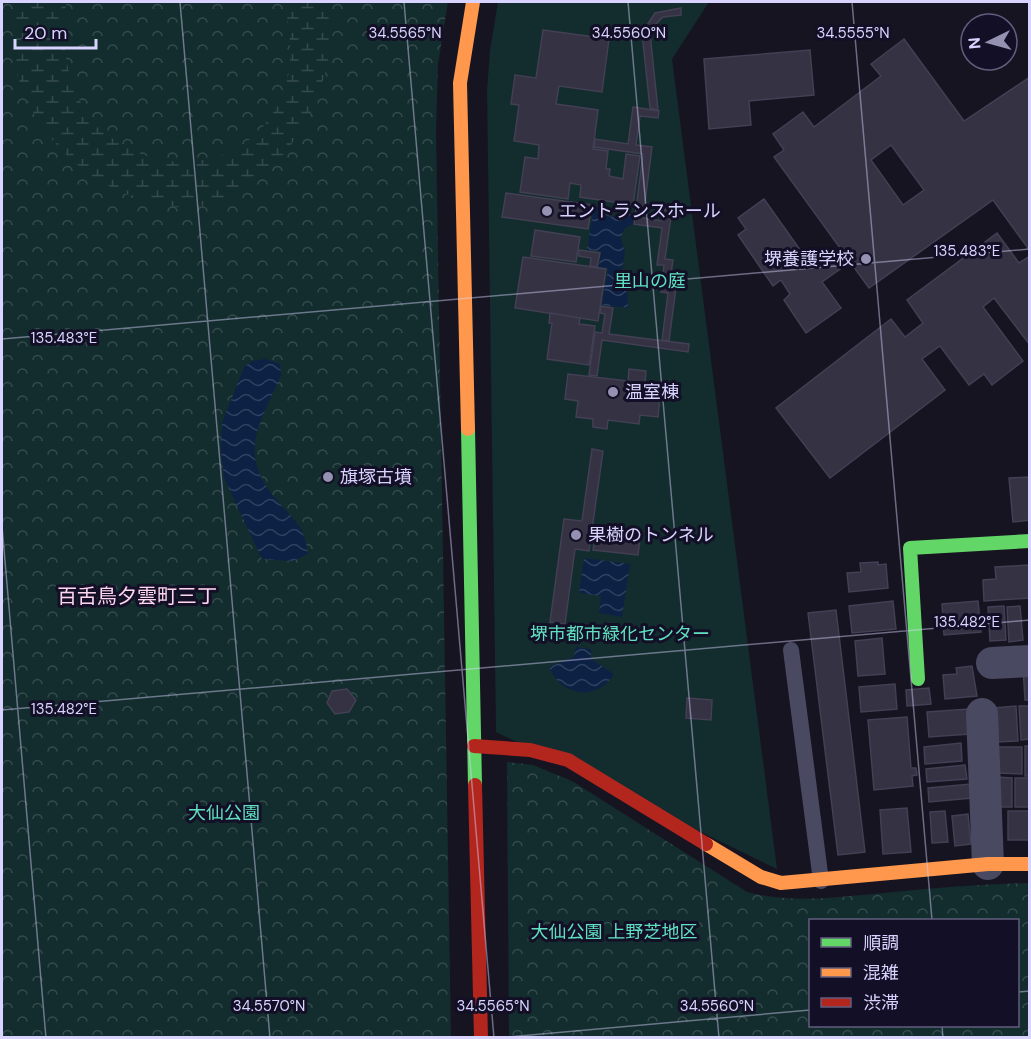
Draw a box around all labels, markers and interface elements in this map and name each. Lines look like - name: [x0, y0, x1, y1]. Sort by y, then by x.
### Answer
- scale bar: [15, 12, 96, 50]
- north arrow: [959, 12, 1019, 72]
- text: 20 m: [24, 21, 67, 45]
- text: 34.5565°N: [368, 23, 442, 43]
- text: 34.5560°N: [592, 23, 666, 43]
- text: 34.5555°N: [816, 23, 890, 43]
- text: N: [964, 37, 986, 50]
- place label: エントランスホール: [559, 199, 721, 223]
- marker: エントランスホール: [540, 204, 554, 218]
- text: 135.483°E: [934, 241, 1000, 261]
- place label: 堺養護学校: [764, 247, 854, 271]
- marker: 堺養護学校: [859, 252, 873, 266]
- park label: 里山の庭: [614, 269, 686, 293]
- text: 135.483°E: [31, 328, 97, 348]
- place label: 温室棟: [625, 380, 679, 404]
- marker: 温室棟: [606, 385, 620, 399]
- place label: 旗塚古墳: [340, 465, 412, 489]
- marker: 旗塚古墳: [321, 470, 335, 484]
- place label: 果樹のトンネル: [588, 523, 714, 547]
- marker: 果樹のトンネル: [569, 528, 583, 542]
- district label: 百舌鳥夕雲町三丁: [57, 583, 217, 609]
- text: 135.482°E: [934, 612, 1000, 632]
- park label: 堺市都市緑化センター: [530, 622, 710, 646]
- text: 135.482°E: [31, 699, 97, 719]
- park label: 大仙公園: [188, 801, 260, 825]
- legend: [809, 919, 1019, 1027]
- park label: 大仙公園 上野芝地区: [531, 920, 697, 944]
- text: 順調: [863, 931, 899, 955]
- text: 混雑: [863, 961, 899, 985]
- text: 渋滞: [863, 991, 899, 1015]
- text: 34.5570°N: [233, 996, 305, 1016]
- text: 34.5565°N: [456, 996, 530, 1016]
- text: 34.5560°N: [680, 996, 754, 1016]

